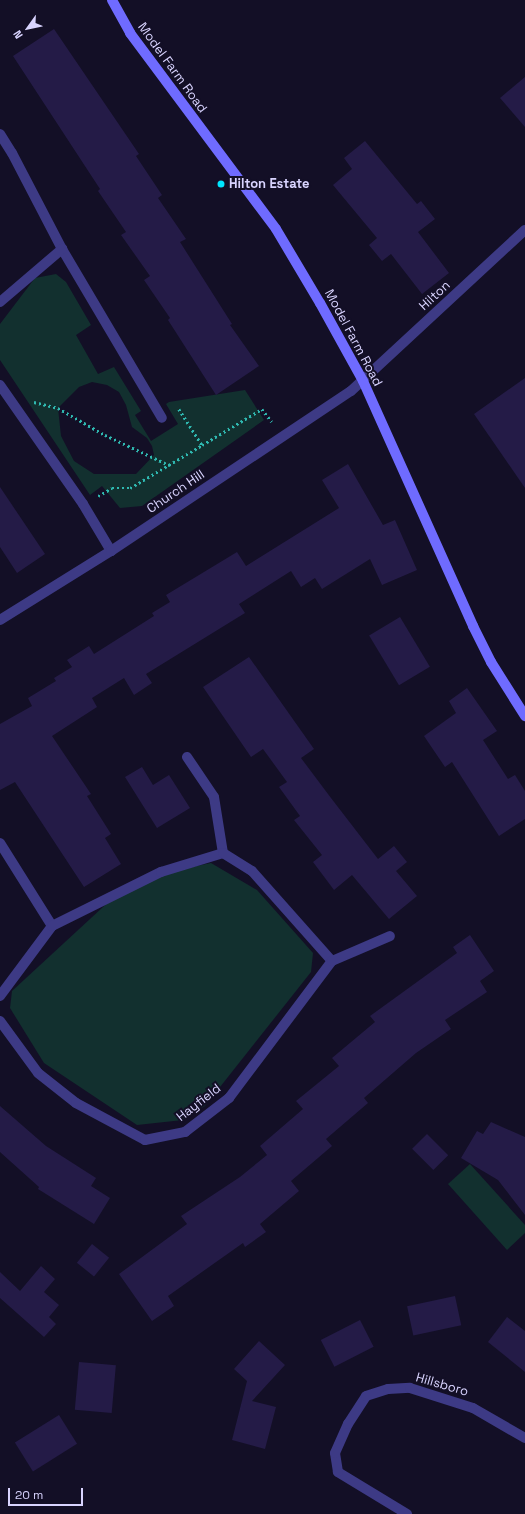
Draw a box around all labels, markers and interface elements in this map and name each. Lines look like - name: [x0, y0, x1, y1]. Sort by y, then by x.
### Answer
- north arrow: [8, 8, 48, 48]
- street label: Model Farm Road: [134, 20, 210, 116]
- text: N: [10, 28, 26, 41]
- place label: Hilton Estate: [229, 176, 309, 192]
- marker: Hilton Estate: [216, 179, 226, 189]
- street label: Hilton: [416, 278, 454, 314]
- street label: Model Farm Road: [321, 287, 385, 389]
- street label: Church Hill: [144, 467, 208, 517]
- street label: Hayfield: [174, 1081, 224, 1125]
- street label: Hillsboro: [414, 1370, 470, 1400]
- scale bar: [10, 1480, 85, 1506]
- text: 20 m: [15, 1487, 43, 1503]

